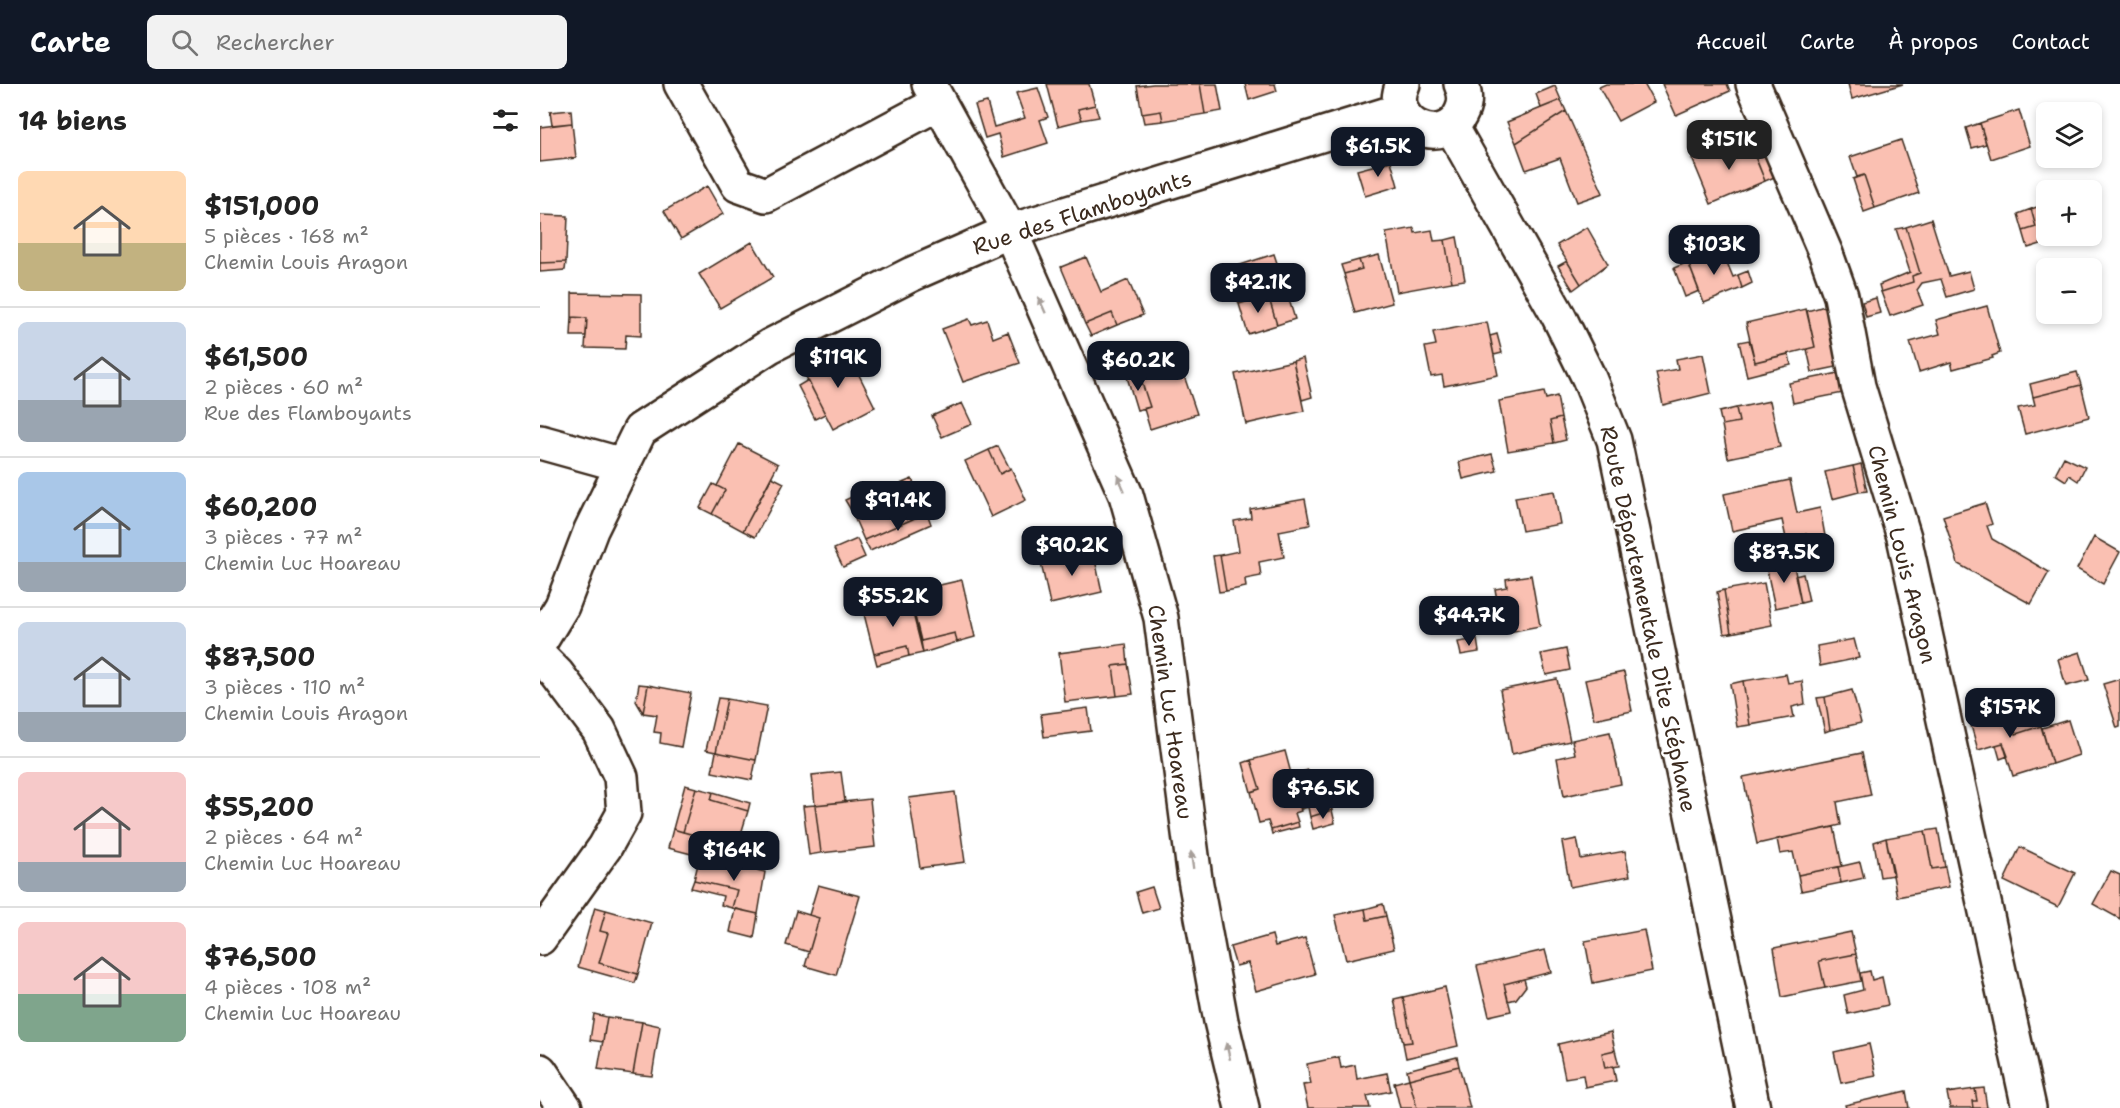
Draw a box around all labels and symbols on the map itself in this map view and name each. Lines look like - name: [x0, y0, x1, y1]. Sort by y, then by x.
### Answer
- pin: $151K: [1687, 120, 1771, 171]
- pin: $61.5K: [1329, 127, 1427, 178]
- street label: Rue des Flamboyants: [969, 163, 1195, 262]
- pin: $103K: [1672, 225, 1756, 276]
- pin: $42.1K: [1209, 263, 1307, 314]
- one-way arrow: [1038, 297, 1047, 314]
- pin: $119K: [796, 338, 880, 389]
- pin: $60.2K: [1089, 341, 1187, 392]
- street label: Route Départementale Dite Stéphane: [1593, 423, 1704, 815]
- street label: Chemin Louis Aragon: [1861, 442, 1944, 666]
- one-way arrow: [1117, 475, 1126, 492]
- pin: $91.4K: [849, 481, 947, 532]
- pin: $90.2K: [1023, 526, 1121, 577]
- pin: $87.5K: [1735, 533, 1833, 584]
- pin: $55.2K: [844, 577, 942, 628]
- pin: $44.7K: [1420, 596, 1518, 647]
- street label: Chemin Luc Hoareau: [1141, 603, 1200, 821]
- pin: $157K: [1968, 688, 2052, 739]
- pin: $76.5K: [1274, 769, 1372, 820]
- pin: $164K: [692, 831, 776, 882]
- one-way arrow: [1187, 850, 1196, 869]
- one-way arrow: [1223, 1042, 1233, 1060]

